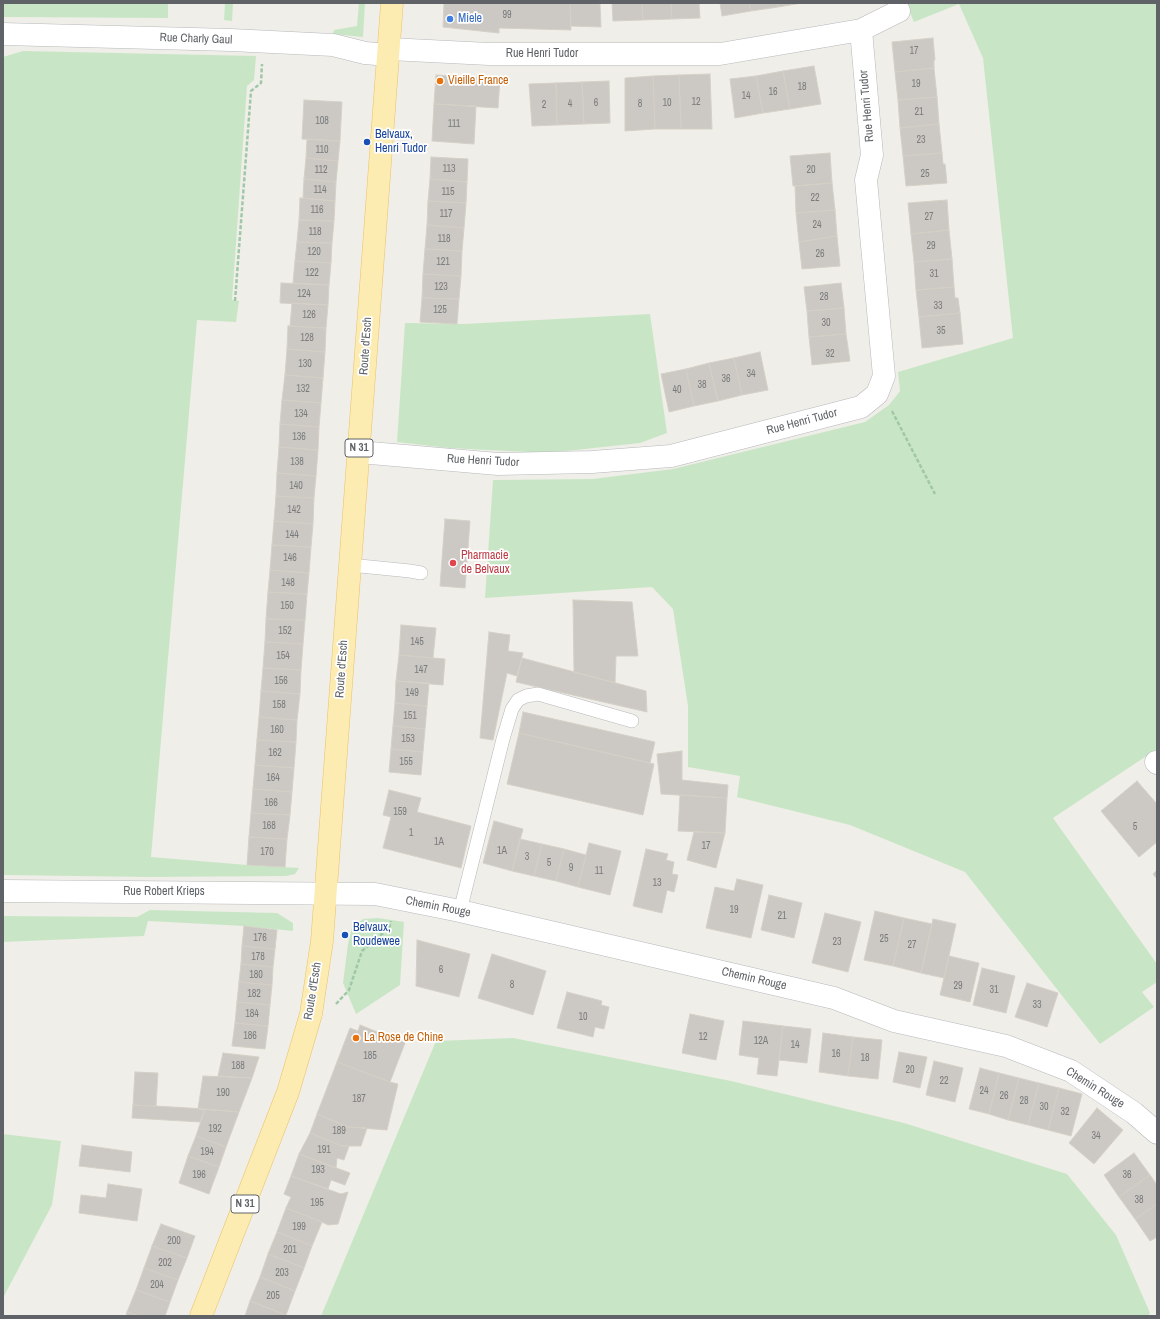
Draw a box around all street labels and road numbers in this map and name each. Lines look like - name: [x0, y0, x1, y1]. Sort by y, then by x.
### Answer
- street label: Rue Charly Gaul: [159, 31, 233, 47]
- street label: Rue Henri Tudor: [506, 47, 578, 61]
- street label: Rue Henri Tudor: [857, 69, 877, 143]
- street label: Route d'Esch: [357, 316, 375, 376]
- street label: Rue Henri Tudor: [765, 406, 839, 438]
- road number: N 31: [345, 439, 373, 457]
- street label: Rue Henri Tudor: [446, 452, 520, 470]
- street label: Route d'Esch: [333, 639, 351, 699]
- street label: Rue Robert Krieps: [123, 885, 205, 899]
- street label: Chemin Rouge: [404, 894, 472, 920]
- street label: Route d'Esch: [301, 961, 325, 1021]
- street label: Chemin Rouge: [720, 965, 788, 993]
- street label: Chemin Rouge: [1063, 1064, 1127, 1112]
- road number: N 31: [231, 1195, 259, 1213]

